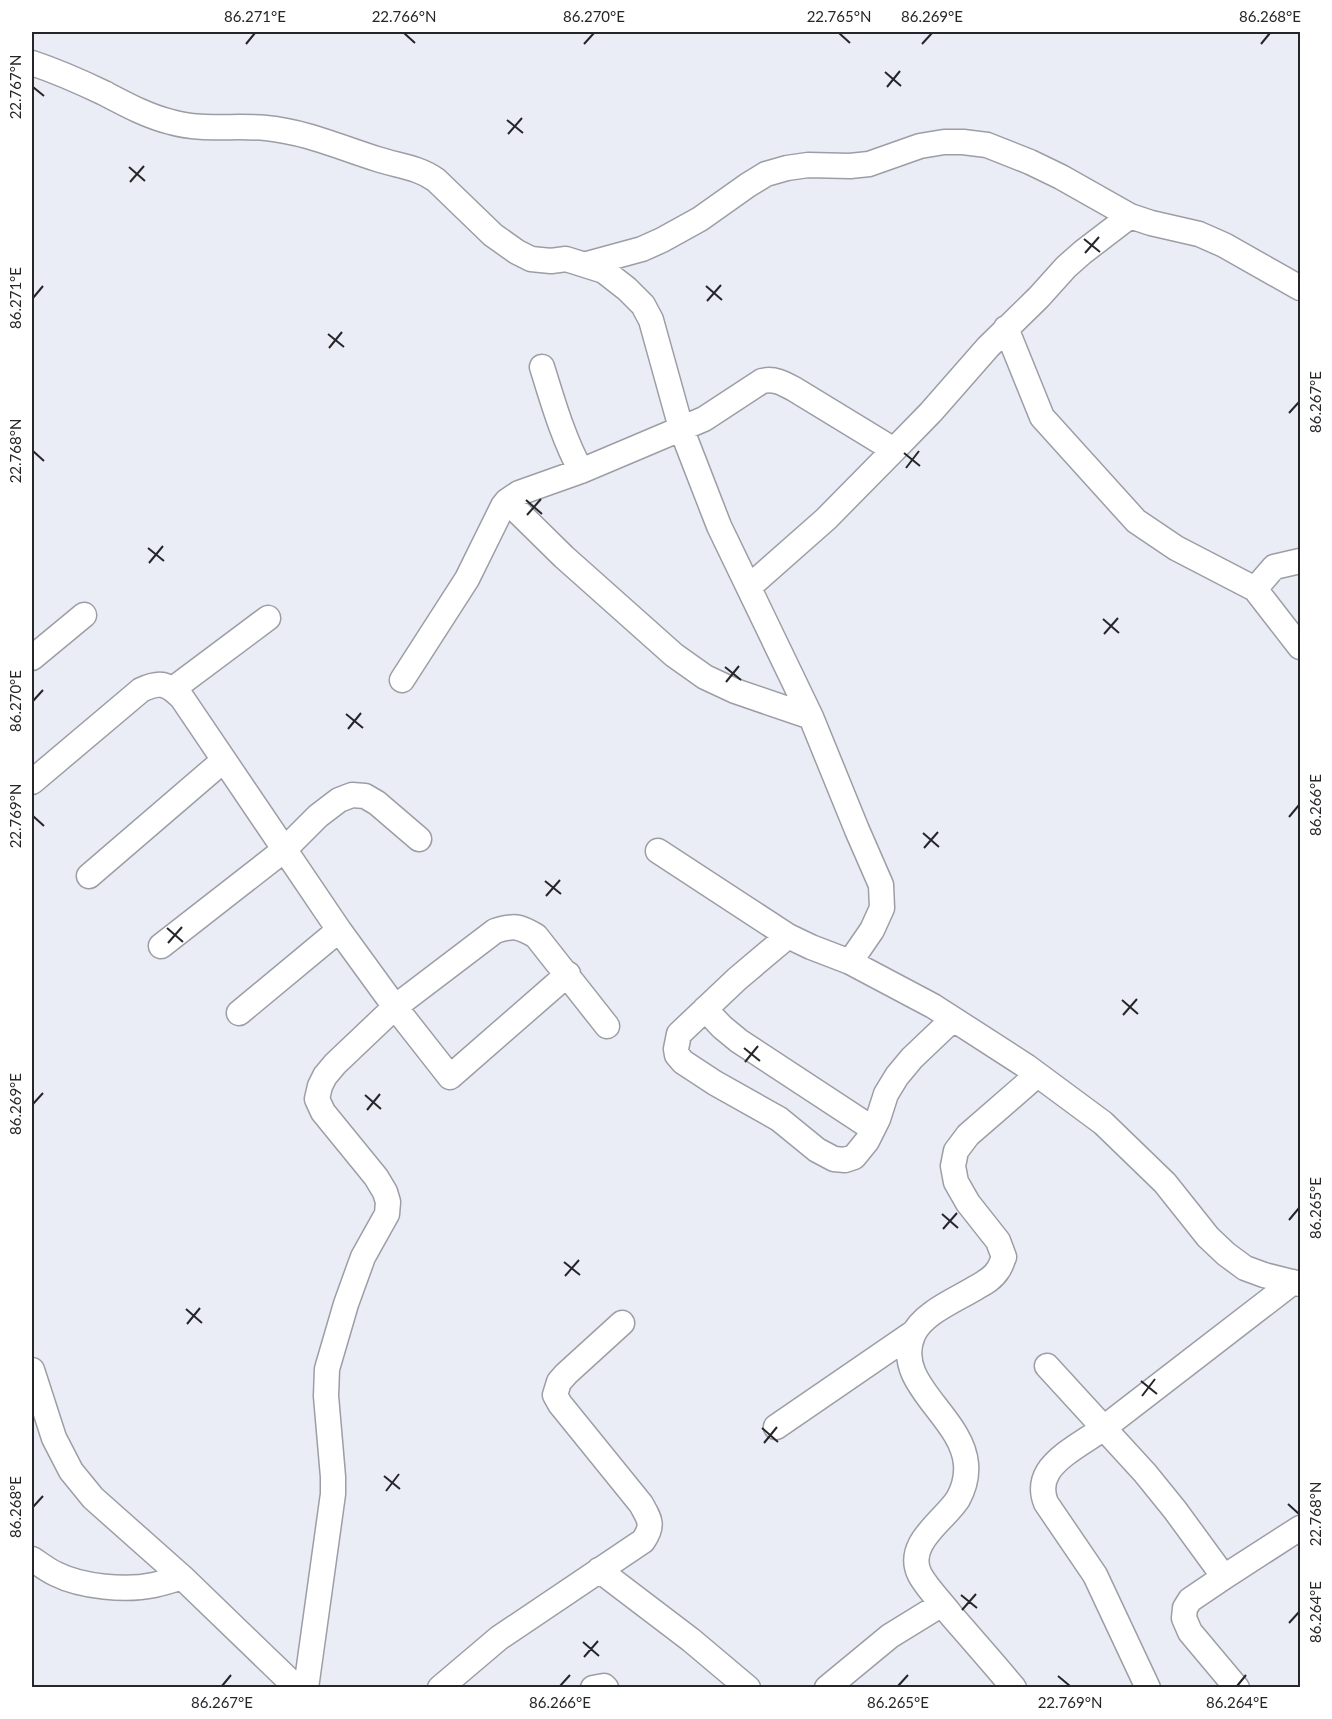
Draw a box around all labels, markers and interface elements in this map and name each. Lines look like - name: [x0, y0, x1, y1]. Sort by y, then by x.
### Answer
- text: 86.271°E: [224, 7, 286, 25]
- text: 22.766°N: [372, 7, 436, 25]
- text: 86.270°E: [563, 7, 625, 25]
- text: 22.765°N: [807, 7, 871, 25]
- text: 86.269°E: [901, 7, 963, 25]
- text: 86.268°E: [1239, 7, 1301, 25]
- text: 22.767°N: [6, 55, 24, 119]
- text: 86.271°E: [6, 267, 24, 329]
- text: 86.267°E: [1306, 371, 1324, 433]
- text: 22.768°N: [6, 419, 24, 483]
- text: 86.270°E: [6, 670, 24, 732]
- text: 86.266°E: [1306, 774, 1324, 836]
- text: 22.769°N: [6, 784, 24, 848]
- text: 86.269°E: [6, 1073, 24, 1135]
- text: 86.265°E: [1306, 1177, 1324, 1239]
- text: 86.268°E: [6, 1476, 24, 1538]
- text: 22.768°N: [1306, 1482, 1324, 1546]
- text: 86.264°E: [1306, 1581, 1324, 1643]
- text: 86.267°E: [191, 1693, 253, 1711]
- text: 86.266°E: [529, 1693, 591, 1711]
- text: 86.265°E: [867, 1693, 929, 1711]
- text: 22.769°N: [1038, 1693, 1102, 1711]
- text: 86.264°E: [1206, 1693, 1268, 1711]

